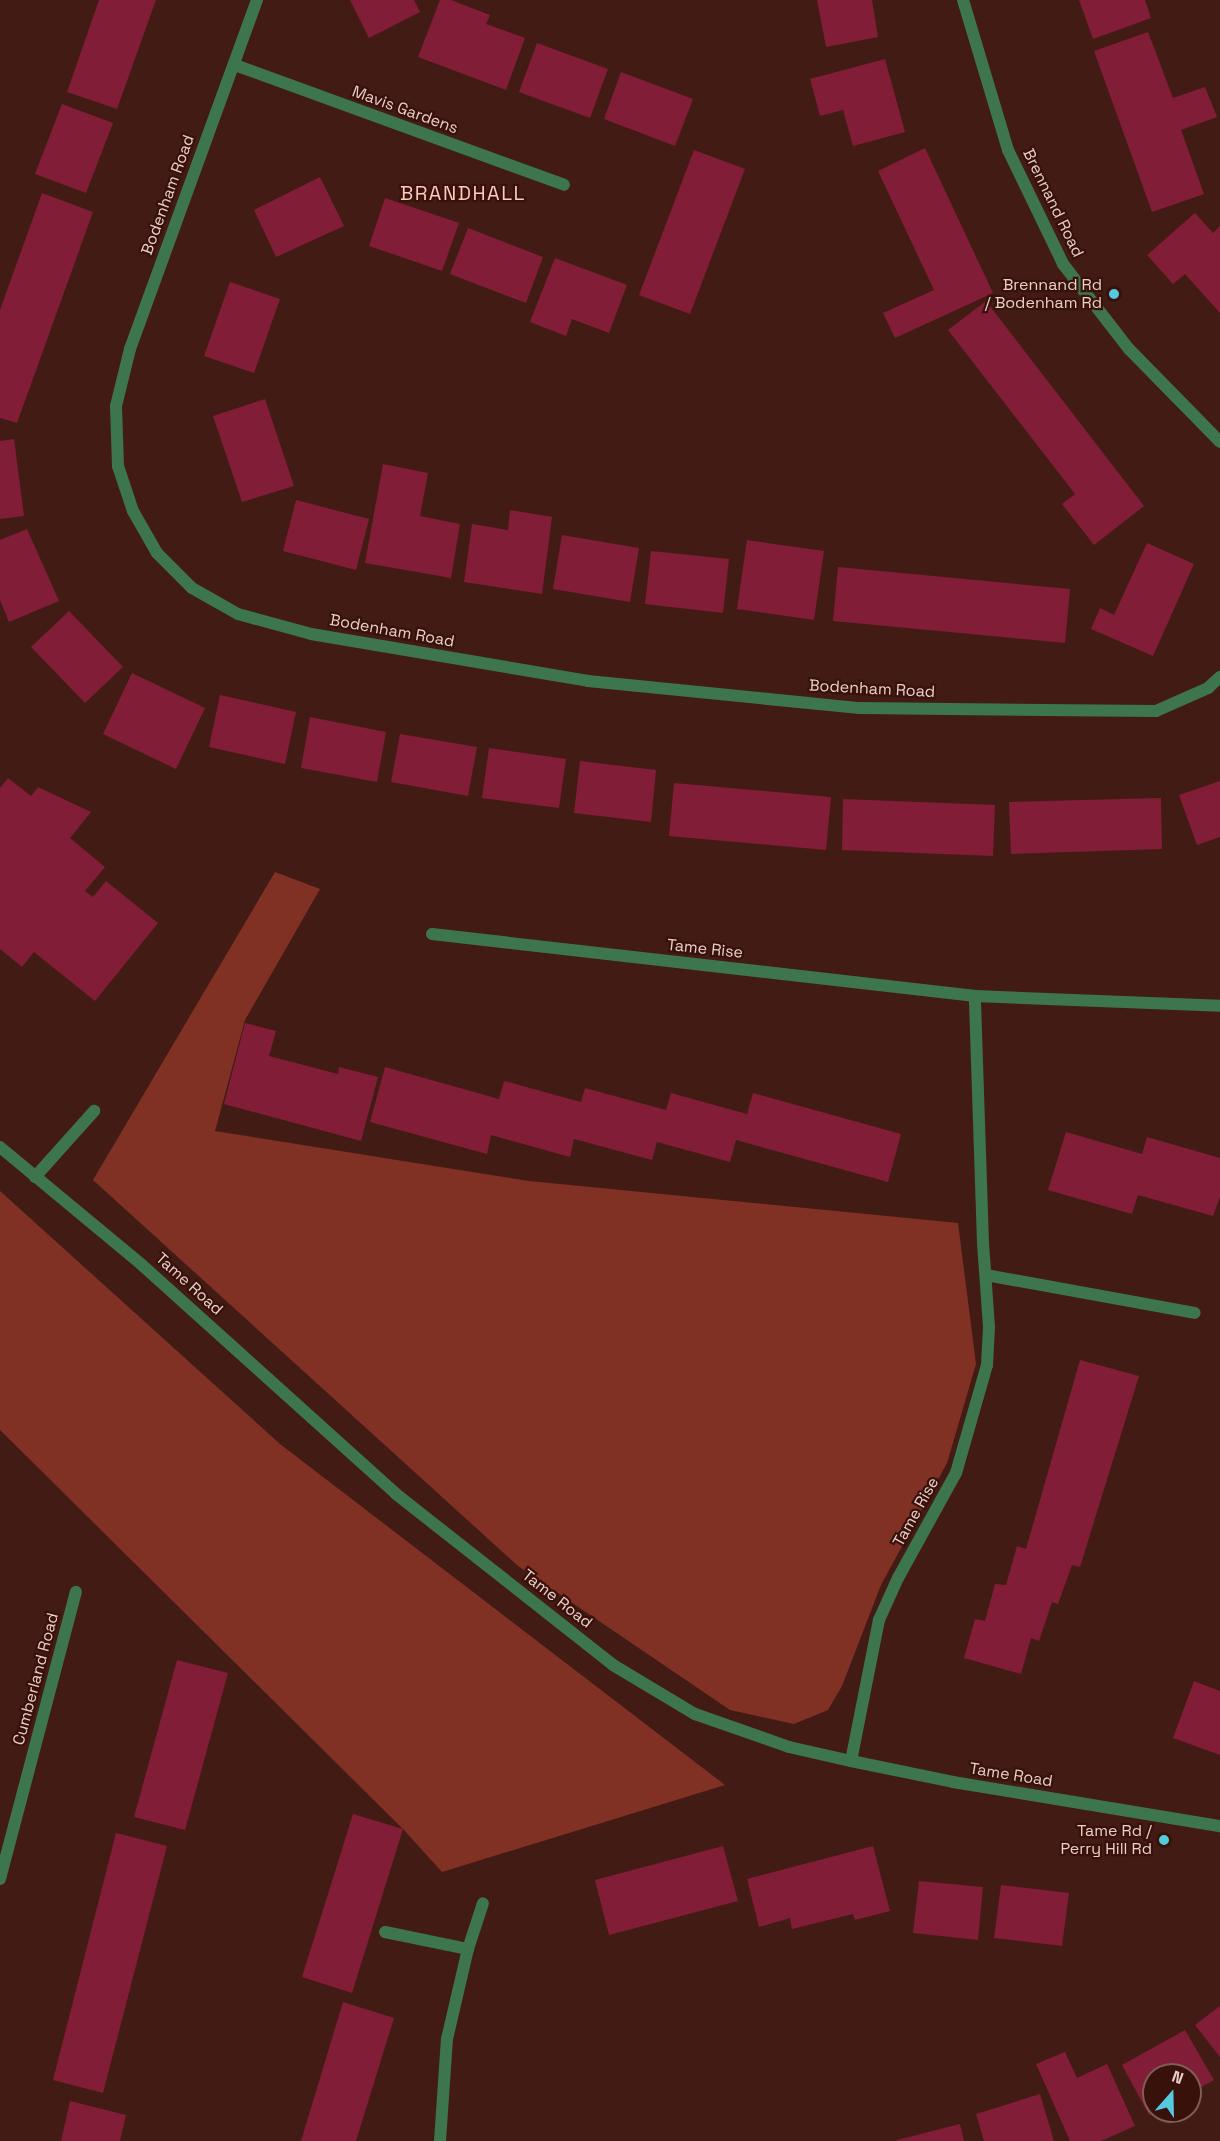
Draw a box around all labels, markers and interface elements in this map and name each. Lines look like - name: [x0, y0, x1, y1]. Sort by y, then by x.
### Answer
- street label: Mavis Gardens: [349, 82, 461, 138]
- street label: Bodenham Road: [137, 132, 199, 258]
- street label: Brennand Road: [1018, 146, 1088, 260]
- district label: BRANDHALL: [400, 181, 526, 205]
- place label: Brennand Rd / Bodenham Rd: [985, 275, 1102, 313]
- marker: Brennand Rd / Bodenham Rd: [1107, 287, 1121, 301]
- street label: Bodenham Road: [328, 611, 456, 651]
- street label: Bodenham Road: [808, 676, 936, 702]
- street label: Tame Rise: [666, 935, 744, 963]
- street label: Tame Road: [151, 1249, 227, 1319]
- street label: Tame Rise: [889, 1474, 943, 1550]
- street label: Tame Road: [518, 1566, 596, 1632]
- street label: Cumberland Road: [9, 1611, 63, 1747]
- street label: Tame Road: [968, 1759, 1054, 1791]
- place label: Tame Rd / Perry Hill Rd: [1060, 1821, 1152, 1859]
- marker: Tame Rd / Perry Hill Rd: [1157, 1833, 1171, 1847]
- north arrow: [1142, 2063, 1202, 2123]
- text: N: [1169, 2066, 1186, 2089]

